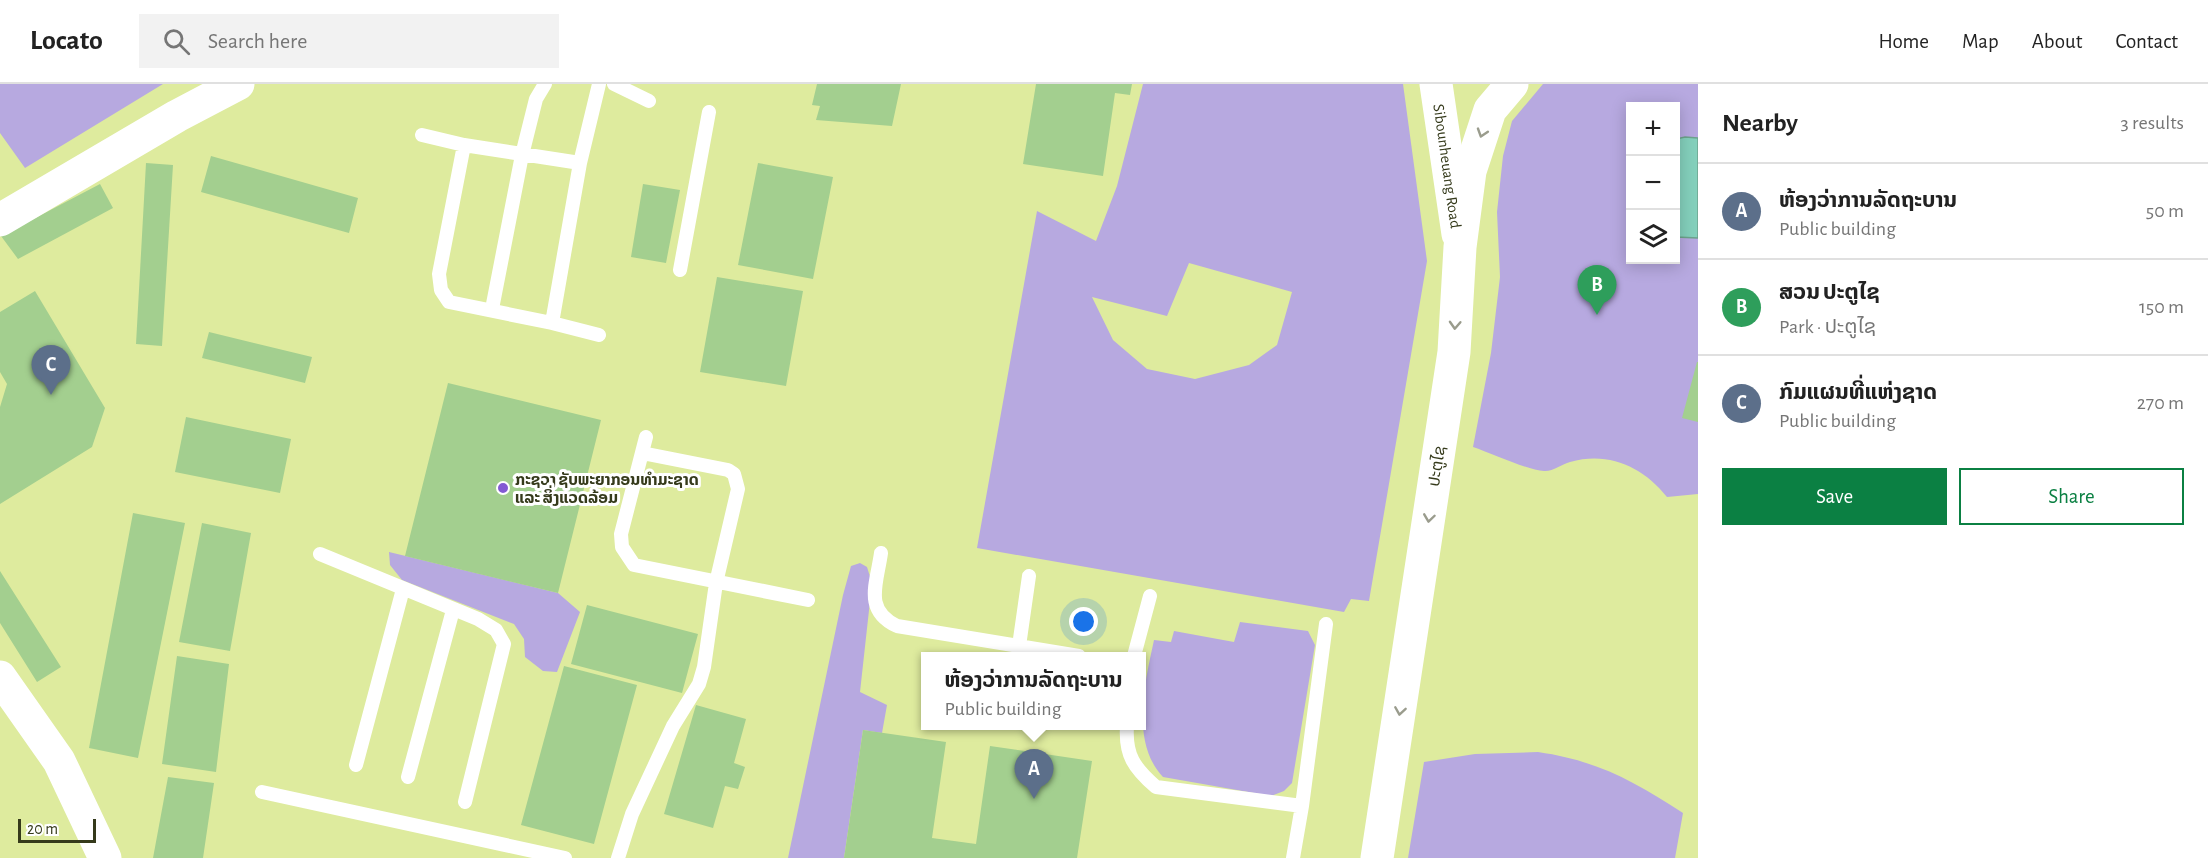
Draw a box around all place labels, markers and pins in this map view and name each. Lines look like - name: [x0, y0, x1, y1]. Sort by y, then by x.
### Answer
- pin: B: [1578, 266, 1616, 315]
- pin: C: [32, 346, 70, 395]
- place label: ກະຊວງ ຊັບພະຍາກອນທຳມະຊາດ ແລະ ສິ່ງແວດລ້ອມ: [515, 471, 699, 506]
- marker: ກະຊວງ ຊັບພະຍາກອນທຳມະຊາດ ແລະ ສິ່ງແວດລ້ອມ: [496, 481, 510, 495]
- pin: A: [1014, 750, 1054, 799]

